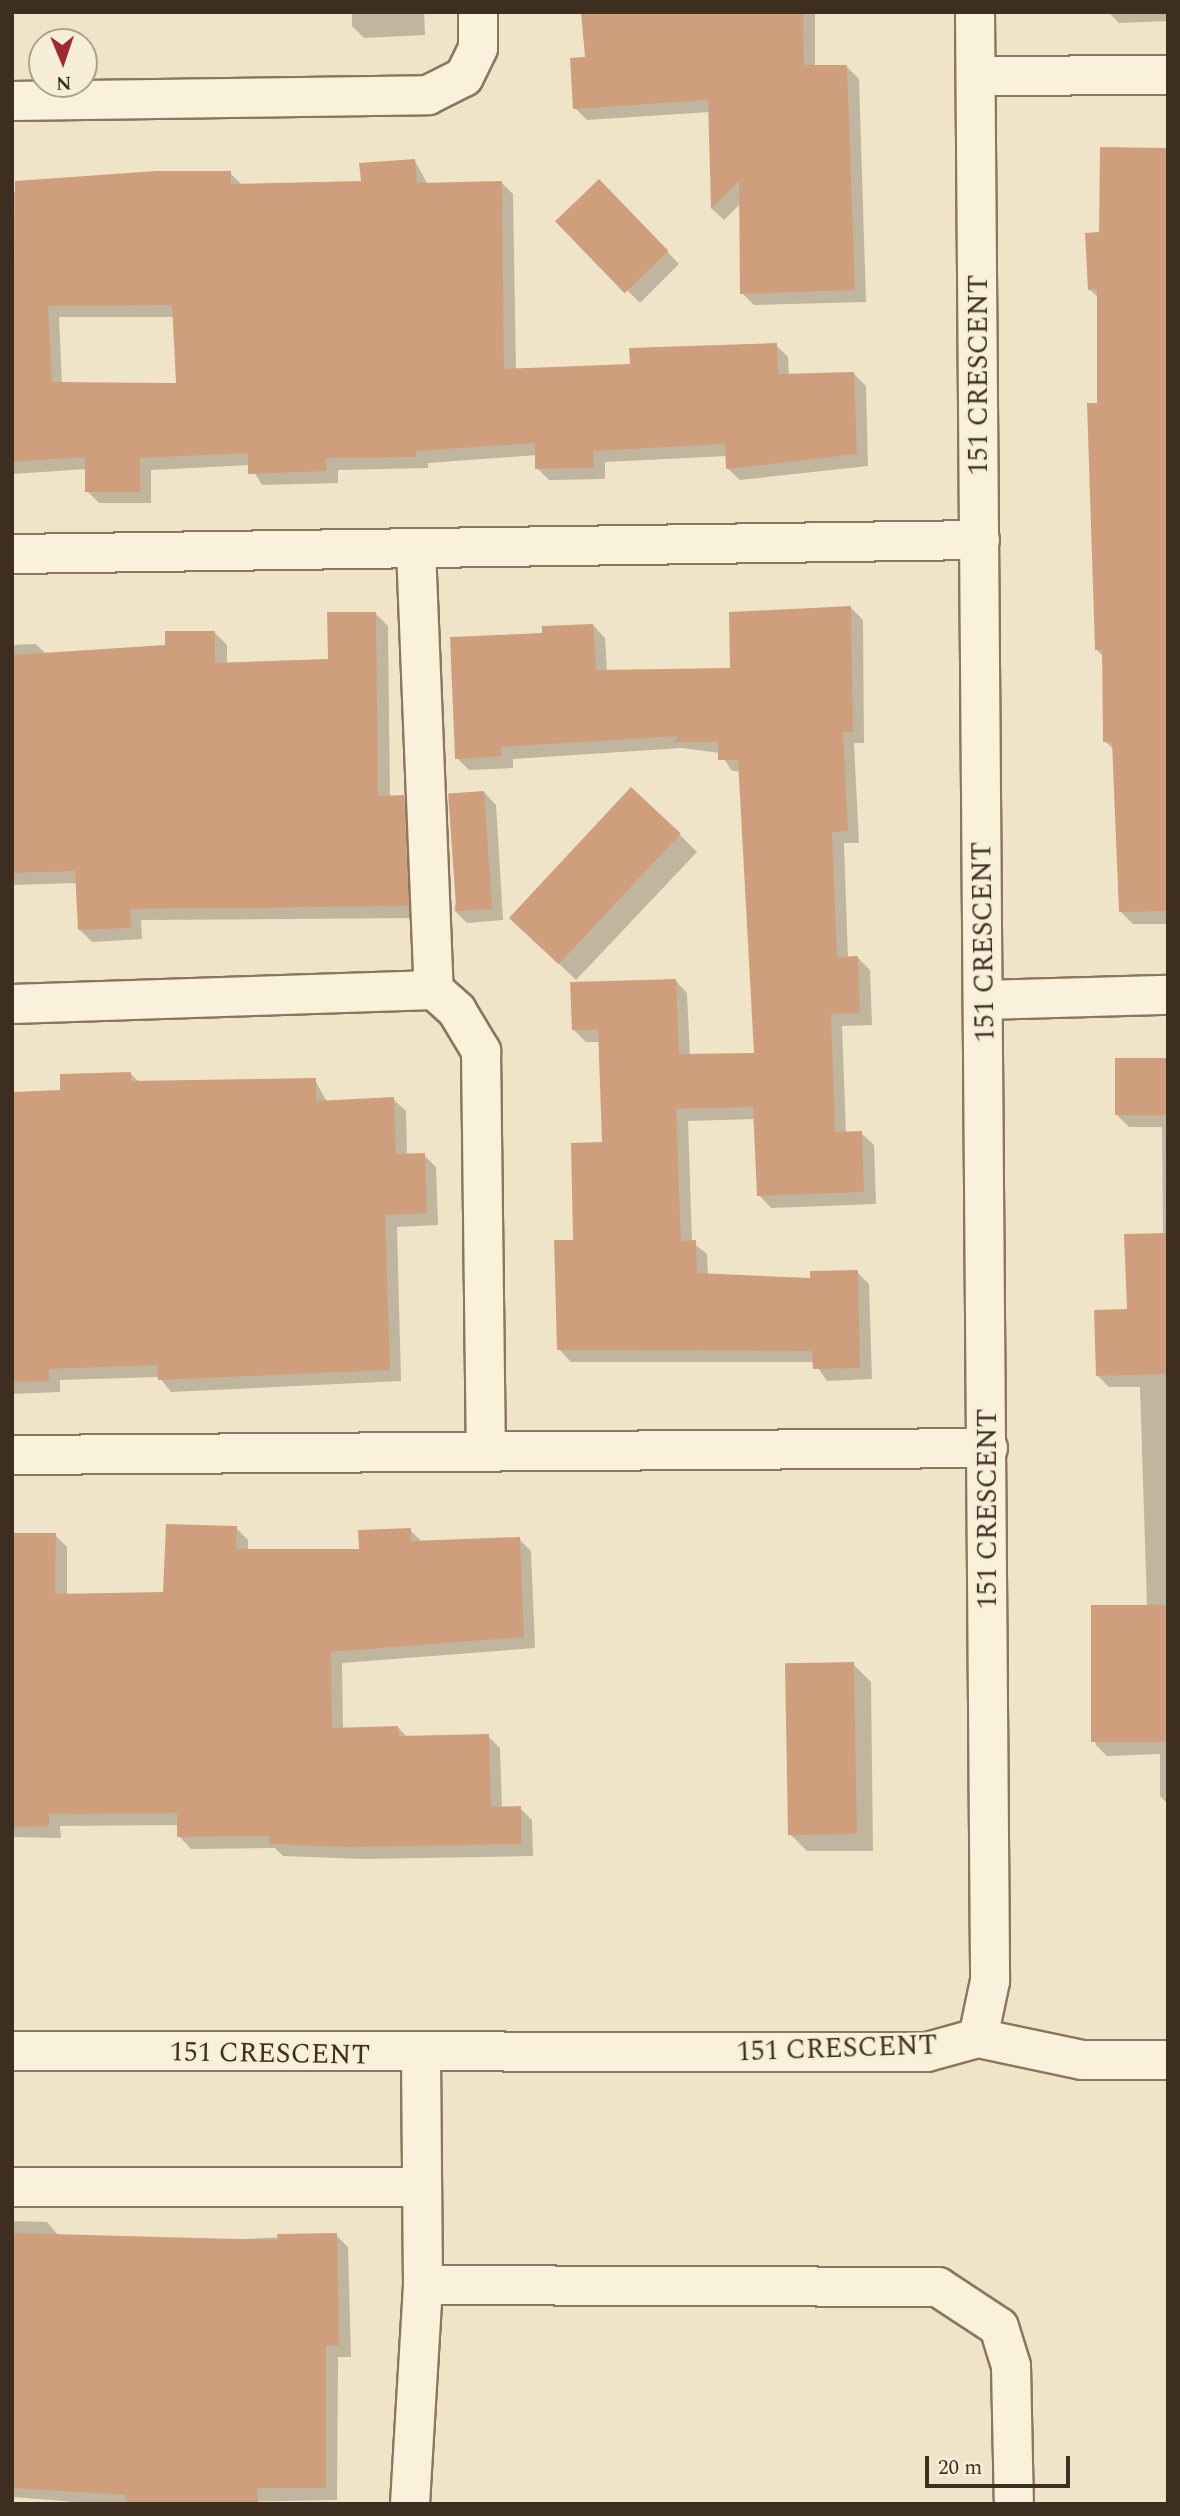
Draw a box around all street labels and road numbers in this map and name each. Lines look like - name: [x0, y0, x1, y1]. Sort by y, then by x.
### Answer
- street label: 151 CRESCENT: [962, 275, 996, 475]
- street label: 151 CRESCENT: [965, 841, 1003, 1043]
- street label: 151 CRESCENT: [971, 1409, 1005, 1609]
- street label: 151 CRESCENT: [736, 2029, 938, 2069]
- street label: 151 CRESCENT: [169, 2035, 371, 2073]

